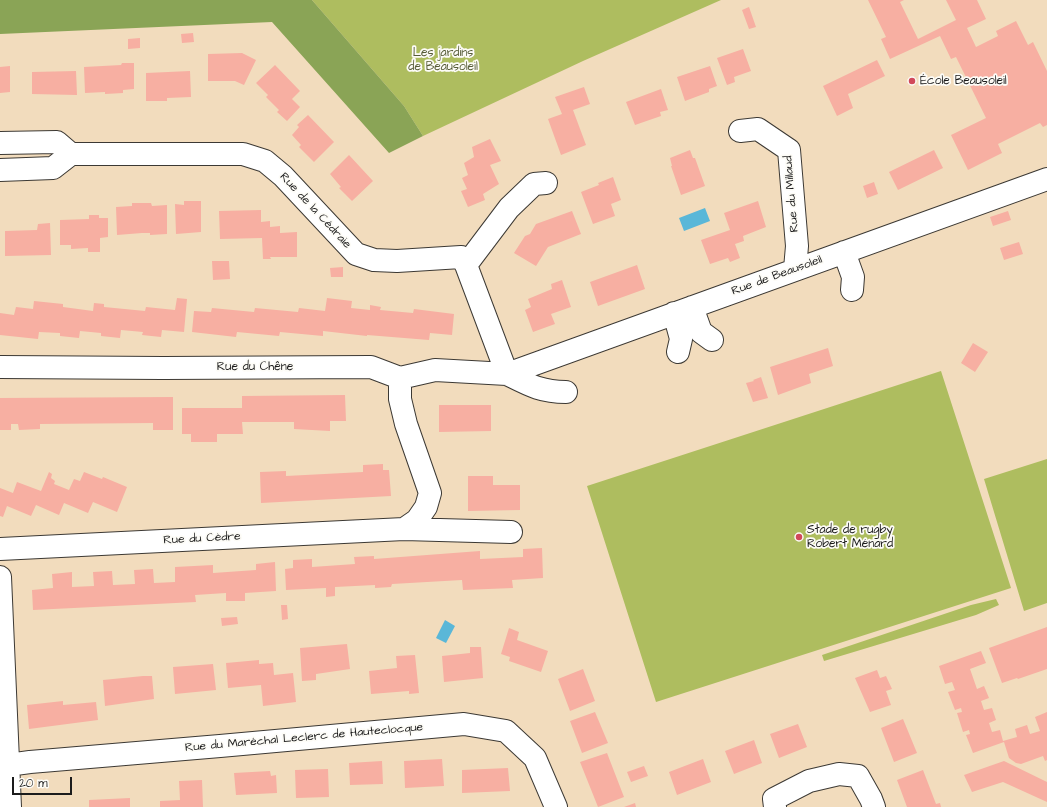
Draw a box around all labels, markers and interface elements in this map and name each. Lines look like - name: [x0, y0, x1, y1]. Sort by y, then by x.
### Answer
- park label: Les jardins de Beausoleil: [408, 46, 478, 74]
- place label: École Beausoleil: [920, 74, 1007, 88]
- marker: École Beausoleil: [907, 76, 917, 86]
- street label: Rue du Millaud: [781, 155, 803, 233]
- street label: Rue de la Cédraie: [276, 170, 354, 252]
- street label: Rue de Beausoleil: [730, 253, 824, 299]
- street label: Rue du Chêne: [217, 360, 293, 374]
- place label: Stade de rugby Robert Ménard: [807, 523, 893, 551]
- street label: Rue du Cèdre: [163, 530, 241, 548]
- marker: Stade de rugby Robert Ménard: [794, 532, 804, 542]
- street label: Rue du Maréchal Leclerc de Hauteclocque: [184, 720, 424, 756]
- scale bar: [14, 769, 74, 795]
- text: 20 m: [19, 775, 48, 792]

